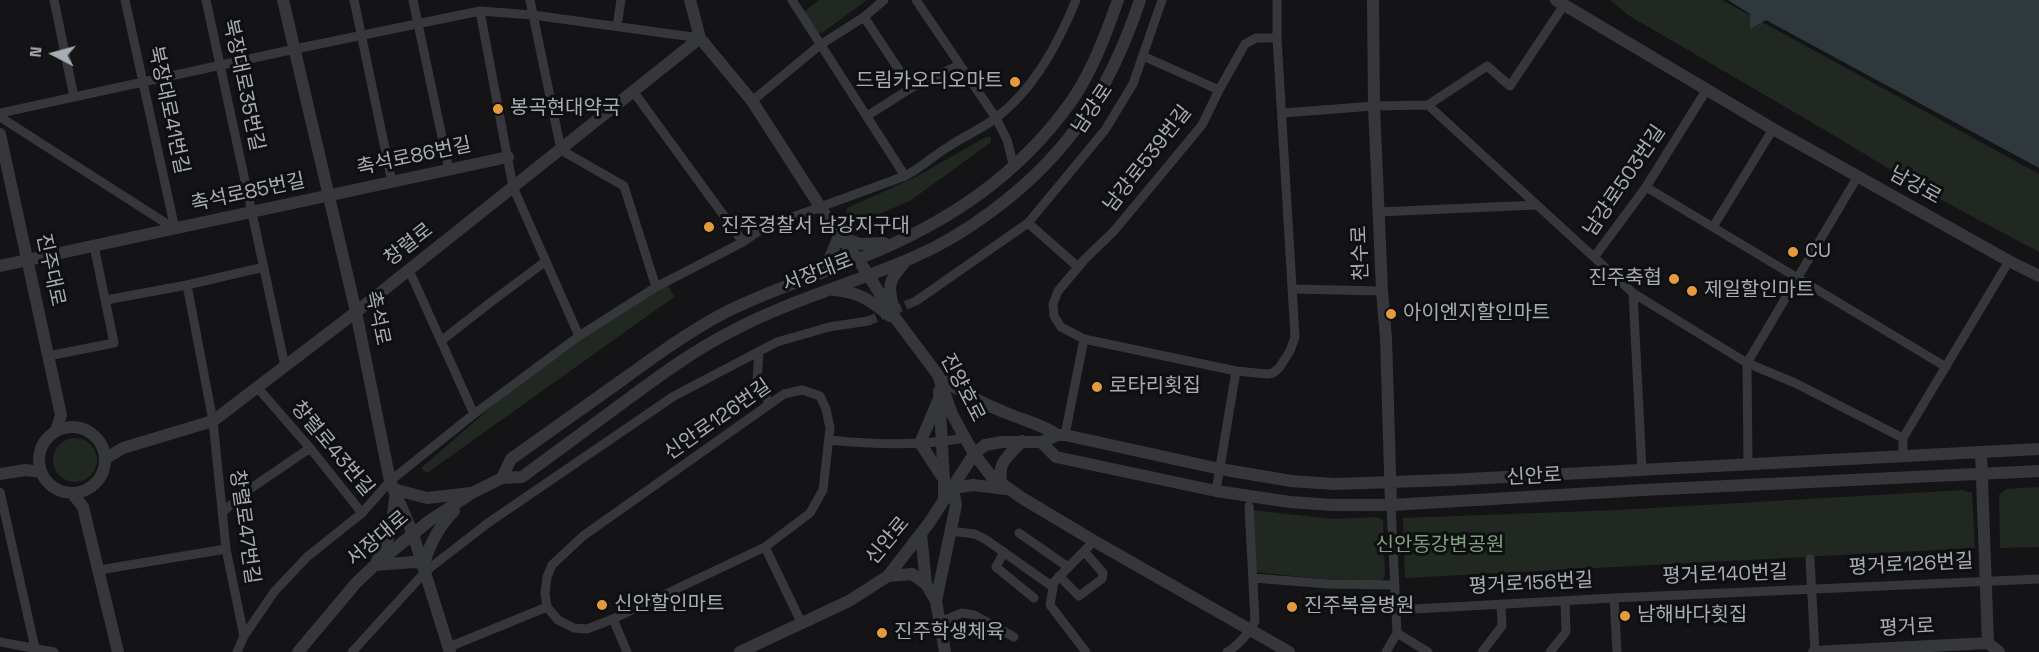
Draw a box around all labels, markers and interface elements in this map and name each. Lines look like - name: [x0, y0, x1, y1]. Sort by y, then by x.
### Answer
- street label: 북장대로35번길: [217, 17, 269, 153]
- north arrow: [24, 24, 84, 84]
- street label: 북장대로41번길: [143, 44, 193, 176]
- text: N: [25, 46, 47, 59]
- place label: 드림카오디오마트: [856, 70, 1003, 94]
- marker: 드림카오디오마트: [1008, 75, 1022, 89]
- street label: 남강로: [1068, 79, 1118, 139]
- place label: 봉곡현대약국: [510, 97, 620, 121]
- street label: 남강로539번길: [1099, 101, 1197, 217]
- marker: 봉곡현대약국: [491, 102, 505, 116]
- street label: 남강로503번길: [1579, 121, 1671, 241]
- street label: 촉석로86번길: [354, 133, 474, 181]
- street label: 남강로: [1885, 162, 1945, 210]
- street label: 촉석로85번길: [189, 169, 307, 217]
- place label: 진주경찰서 남강지구대: [721, 215, 910, 239]
- street label: 창렬로: [380, 219, 438, 271]
- marker: 진주경찰서 남강지구대: [702, 220, 716, 234]
- street label: 천수로: [1348, 225, 1374, 281]
- street label: 진주대로: [31, 232, 69, 308]
- place label: CU: [1805, 240, 1831, 264]
- marker: CU: [1786, 245, 1800, 259]
- street label: 서장대로: [779, 249, 857, 297]
- place label: 진주축협: [1588, 267, 1662, 291]
- marker: 진주축협: [1667, 272, 1681, 286]
- place label: 제일할인마트: [1704, 279, 1814, 303]
- marker: 제일할인마트: [1685, 284, 1699, 298]
- street label: 촉석로: [360, 289, 394, 347]
- place label: 아이엔지할인마트: [1403, 302, 1550, 326]
- marker: 아이엔지할인마트: [1384, 307, 1398, 321]
- street label: 진양호로: [935, 350, 989, 426]
- street label: 신안로126번길: [660, 374, 776, 466]
- place label: 로타리횟집: [1109, 375, 1201, 399]
- marker: 로타리횟집: [1090, 380, 1104, 394]
- street label: 창렬로43번길: [285, 397, 379, 501]
- street label: 신안로: [1506, 464, 1562, 490]
- street label: 창렬로47번길: [224, 468, 264, 586]
- street label: 서장대로: [342, 506, 414, 572]
- street label: 신안로: [861, 512, 915, 570]
- park label: 신안동강변공원: [1376, 534, 1504, 558]
- street label: 평거로126번길: [1848, 550, 1974, 580]
- street label: 평거로140번길: [1662, 561, 1788, 589]
- street label: 평거로156번길: [1468, 569, 1594, 599]
- place label: 신안할인마트: [614, 593, 724, 617]
- place label: 진주복음병원: [1304, 595, 1414, 619]
- marker: 신안할인마트: [595, 598, 609, 612]
- marker: 진주복음병원: [1285, 600, 1299, 614]
- place label: 남해바다횟집: [1637, 604, 1747, 628]
- marker: 남해바다횟집: [1618, 609, 1632, 623]
- street label: 평거로: [1879, 615, 1935, 641]
- place label: 진주학생체육: [894, 621, 1004, 645]
- marker: 진주학생체육: [875, 626, 889, 640]

